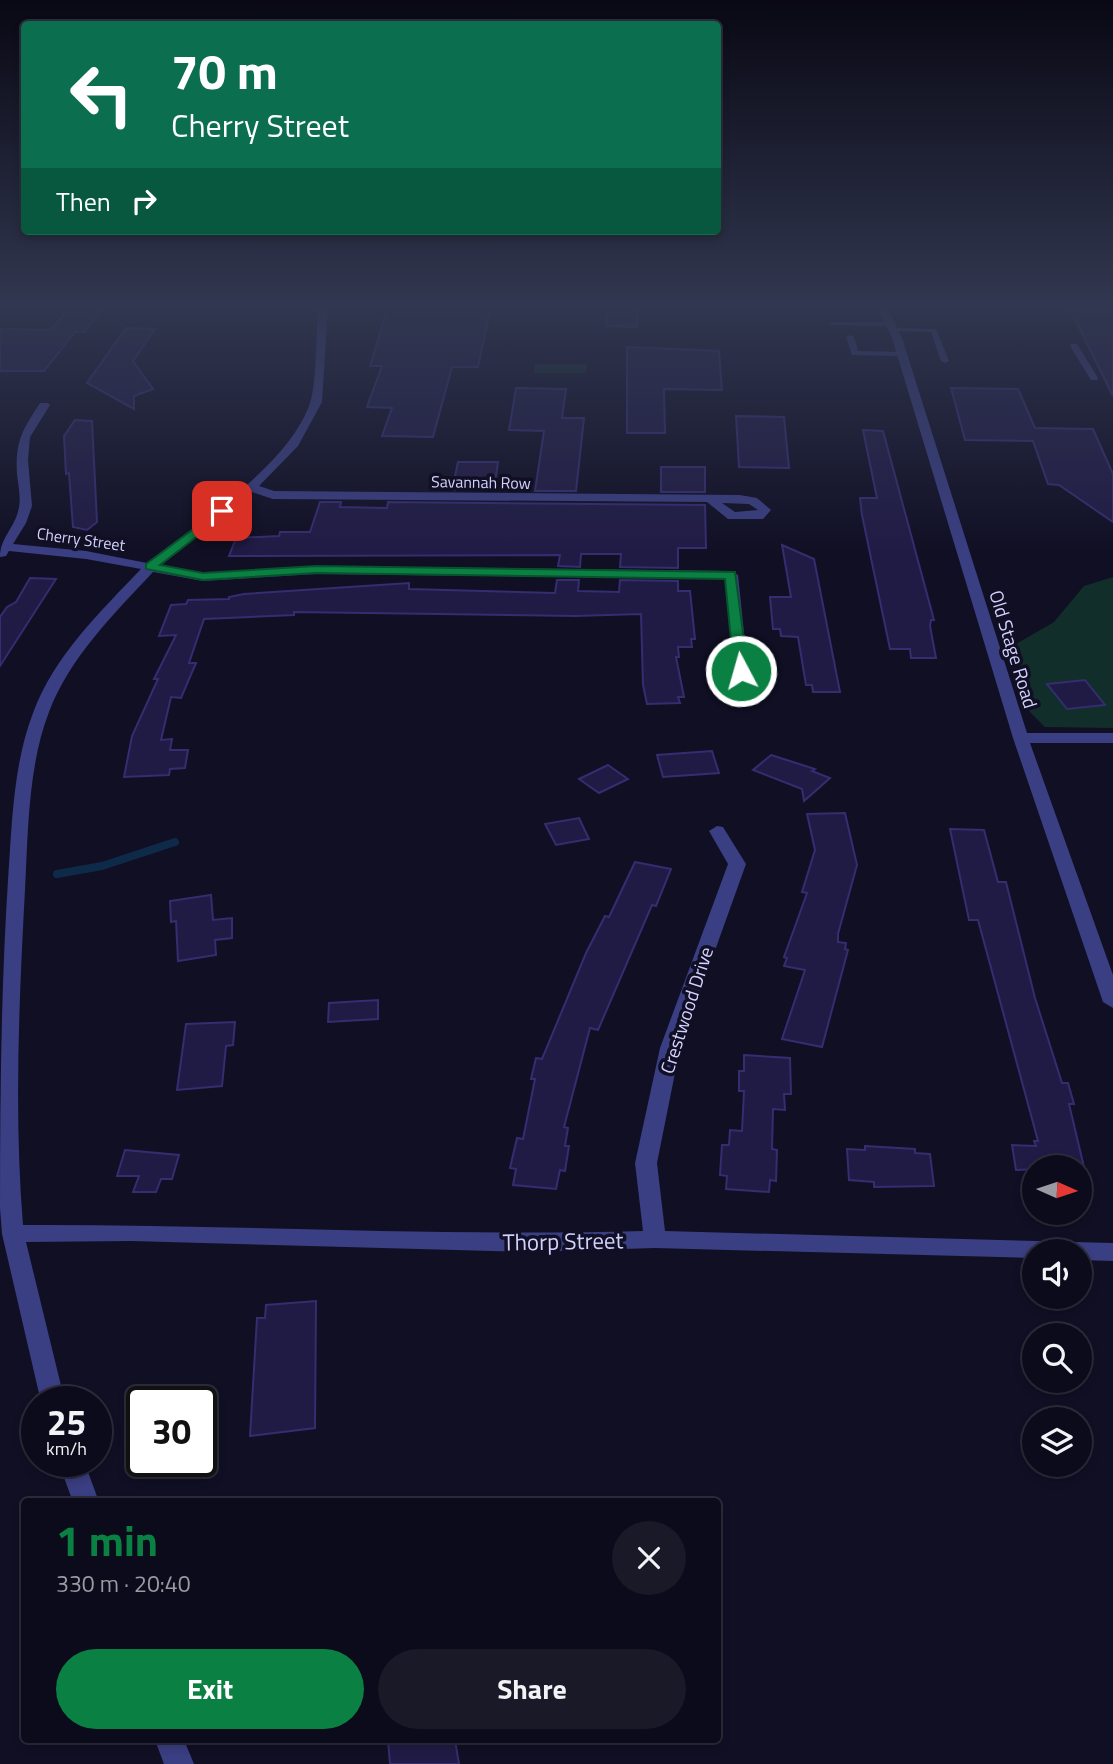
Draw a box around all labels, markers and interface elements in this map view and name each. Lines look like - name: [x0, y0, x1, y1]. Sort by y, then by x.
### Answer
- text: 70 m: [171, 33, 278, 108]
- icon: left: [56, 49, 147, 140]
- text: Cherry Street: [171, 101, 349, 149]
- text: Then: [56, 182, 111, 221]
- icon: right: [125, 182, 163, 220]
- street label: Savannah Row: [431, 469, 531, 495]
- pin: [192, 481, 252, 541]
- icon: arrive: [203, 492, 241, 530]
- street label: Cherry Street: [35, 521, 127, 557]
- street label: Old Stage Road: [982, 586, 1046, 712]
- position arrow: [704, 634, 778, 708]
- street label: Crestwood Drive: [652, 943, 720, 1077]
- north arrow: [1022, 1155, 1092, 1225]
- map controls: [1022, 1155, 1092, 1477]
- street label: Thorp Street: [502, 1222, 624, 1260]
- button: sound: [1022, 1239, 1092, 1309]
- button: search: [1022, 1323, 1092, 1393]
- speed limit sign: 30: [126, 1386, 217, 1477]
- text: 25: [47, 1395, 86, 1449]
- button: layers: [1022, 1407, 1092, 1477]
- text: km/h: [46, 1435, 87, 1462]
- text: 1 min: [56, 1508, 158, 1572]
- button: close: [612, 1521, 686, 1595]
- text: 330 m · 20:40: [56, 1566, 191, 1601]
- button: Exit: [56, 1649, 364, 1729]
- button: Share: [378, 1649, 686, 1729]

